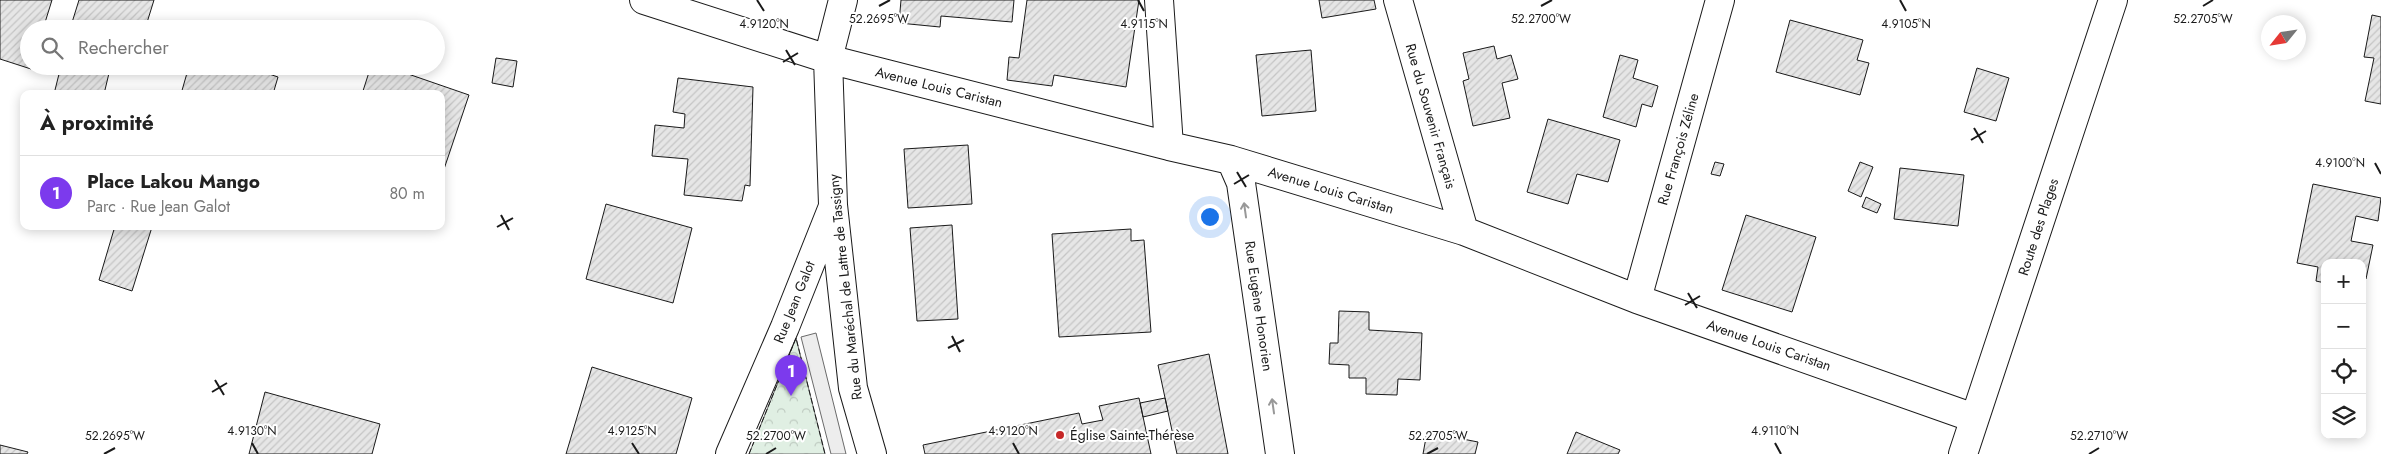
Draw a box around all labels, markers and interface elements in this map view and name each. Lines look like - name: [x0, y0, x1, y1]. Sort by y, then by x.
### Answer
- text: 52.2695°W: [849, 10, 909, 28]
- text: 52.2700°W: [1511, 10, 1571, 28]
- text: 52.2705°W: [2173, 10, 2233, 28]
- text: 4.9120°N: [739, 15, 789, 33]
- text: 4.9115°N: [1120, 15, 1168, 33]
- text: 4.9105°N: [1881, 15, 1931, 33]
- north arrow: [2261, 15, 2306, 60]
- search box: [20, 20, 445, 75]
- icon: search: [38, 34, 66, 62]
- text: Rechercher: [78, 34, 169, 61]
- street label: Rue du Souvenir Français: [1401, 41, 1461, 191]
- street label: Avenue Louis Caristan: [873, 62, 1005, 112]
- street label: Rue François Zéline: [1652, 91, 1704, 207]
- text: À proximité: [40, 108, 154, 138]
- text: 4.9100°N: [2315, 154, 2365, 172]
- street label: Avenue Louis Caristan: [1266, 161, 1396, 219]
- text: Place Lakou Mango: [87, 168, 260, 195]
- street label: Rue du Maréchal de Lattre de Tassigny: [823, 172, 867, 401]
- street label: Route des Plages: [2013, 175, 2063, 278]
- text: 1: [52, 182, 60, 205]
- text: 80 m: [389, 182, 425, 205]
- text: Parc · Rue Jean Galot: [87, 195, 230, 218]
- one-way arrow: [1240, 203, 1250, 219]
- your location: [1197, 204, 1223, 230]
- street label: Rue Eugène Honorien: [1240, 240, 1278, 372]
- street label: Rue Jean Galot: [768, 257, 820, 346]
- map controls: [2321, 259, 2366, 439]
- button: +: [2321, 259, 2366, 304]
- button: −: [2321, 304, 2366, 349]
- street label: Avenue Louis Caristan: [1704, 314, 1834, 376]
- button: locate: [2321, 349, 2366, 394]
- pin: 1: [775, 355, 807, 396]
- button: layers: [2321, 394, 2366, 439]
- one-way arrow: [1268, 398, 1278, 414]
- text: 4.9130°N: [227, 422, 277, 440]
- text: 4.9125°N: [607, 422, 657, 440]
- text: 4.9120°N: [988, 422, 1038, 440]
- text: 4.9110°N: [1751, 422, 1799, 440]
- place label: Église Sainte-Thérèse: [1070, 425, 1194, 445]
- text: 52.2695°W: [85, 427, 145, 445]
- text: 52.2700°W: [746, 427, 806, 445]
- text: 52.2705°W: [1408, 427, 1468, 445]
- text: 52.2710°W: [2070, 427, 2128, 445]
- marker: Église Sainte-Thérèse: [1054, 429, 1066, 441]

